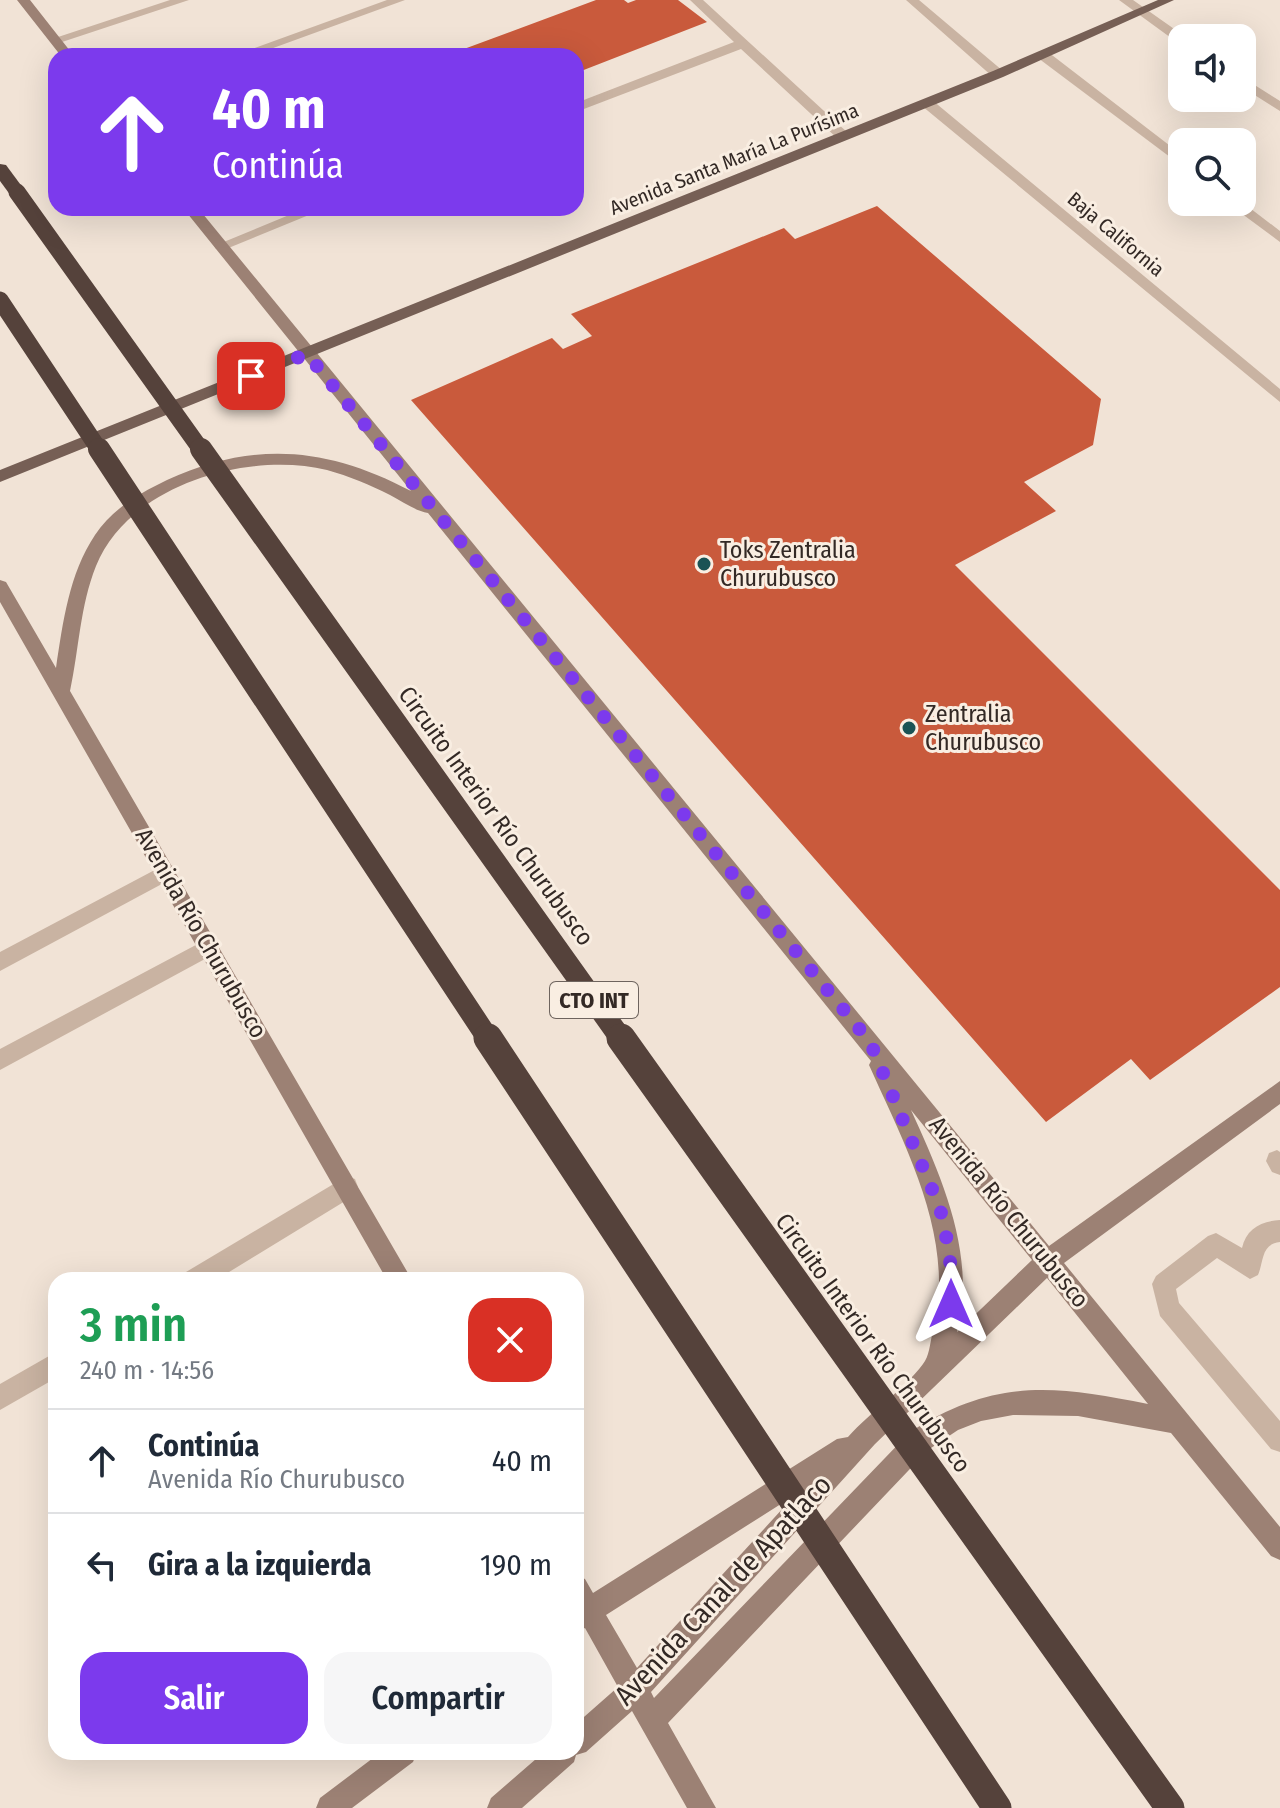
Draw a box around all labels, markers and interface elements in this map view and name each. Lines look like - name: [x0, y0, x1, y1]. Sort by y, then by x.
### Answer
- map controls: [1168, 24, 1256, 216]
- button: sound: [1168, 24, 1256, 112]
- text: 40 m: [212, 76, 326, 143]
- icon: ahead: [80, 80, 184, 184]
- street label: Avenida Santa María La Purísima: [606, 98, 862, 220]
- button: search: [1168, 128, 1256, 216]
- text: Continúa: [212, 144, 344, 188]
- street label: Baja California: [1063, 187, 1169, 281]
- pin: [217, 342, 285, 410]
- icon: arrive: [229, 354, 273, 398]
- place label: Toks Zentralia Churubusco: [720, 536, 856, 592]
- marker: Toks Zentralia Churubusco: [695, 555, 713, 573]
- street label: Circuito Interior Río Churubusco: [393, 681, 599, 951]
- place label: Zentralia Churubusco: [925, 700, 1041, 756]
- marker: Zentralia Churubusco: [900, 719, 918, 737]
- street label: Avenida Río Churubusco: [129, 823, 273, 1043]
- road number: CTO INT: [550, 982, 638, 1018]
- street label: Avenida Río Churubusco: [923, 1111, 1095, 1313]
- street label: Circuito Interior Río Churubusco: [770, 1208, 976, 1478]
- position arrow: [909, 1262, 993, 1346]
- text: 3 min: [80, 1296, 187, 1354]
- button: close: [468, 1298, 552, 1382]
- text: 240 m · 14:56: [80, 1355, 214, 1386]
- text: Continúa: [148, 1428, 259, 1464]
- icon: ahead: [80, 1439, 124, 1483]
- text: 40 m: [492, 1443, 552, 1479]
- text: Avenida Río Churubusco: [148, 1464, 405, 1495]
- street label: Avenida Canal de Apatlaco: [608, 1468, 838, 1712]
- icon: left: [80, 1543, 124, 1587]
- text: Gira a la izquierda: [148, 1547, 371, 1583]
- text: 190 m: [480, 1547, 552, 1583]
- button: Salir: [80, 1652, 308, 1744]
- button: Compartir: [324, 1652, 552, 1744]

